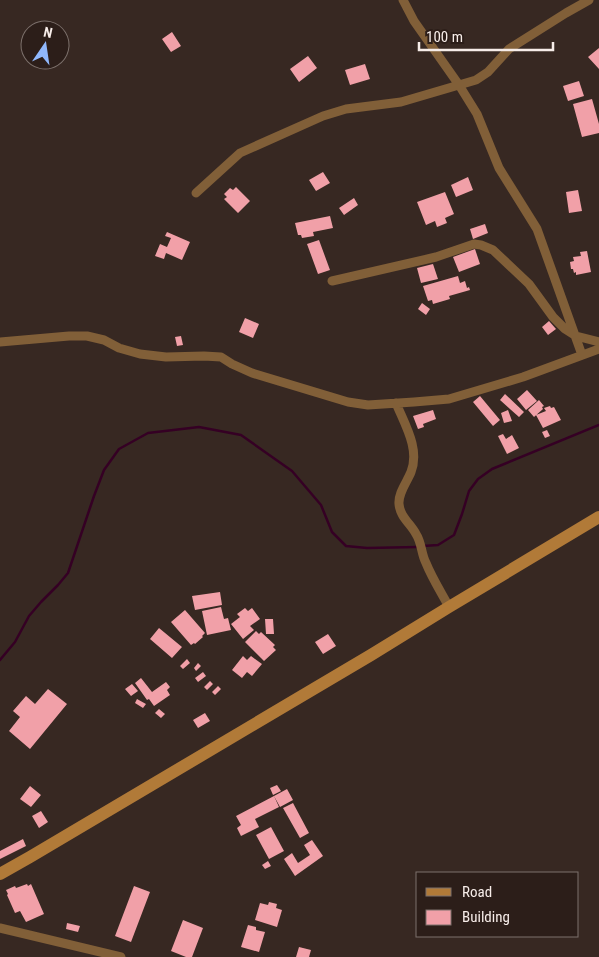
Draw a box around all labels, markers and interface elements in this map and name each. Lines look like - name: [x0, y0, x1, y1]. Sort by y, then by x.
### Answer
- north arrow: [20, 20, 70, 70]
- scale bar: [419, 20, 553, 52]
- text: N: [42, 24, 54, 41]
- text: 100 m: [426, 28, 463, 46]
- legend: [416, 872, 579, 937]
- text: Road: [462, 883, 492, 901]
- text: Building: [462, 908, 510, 926]

